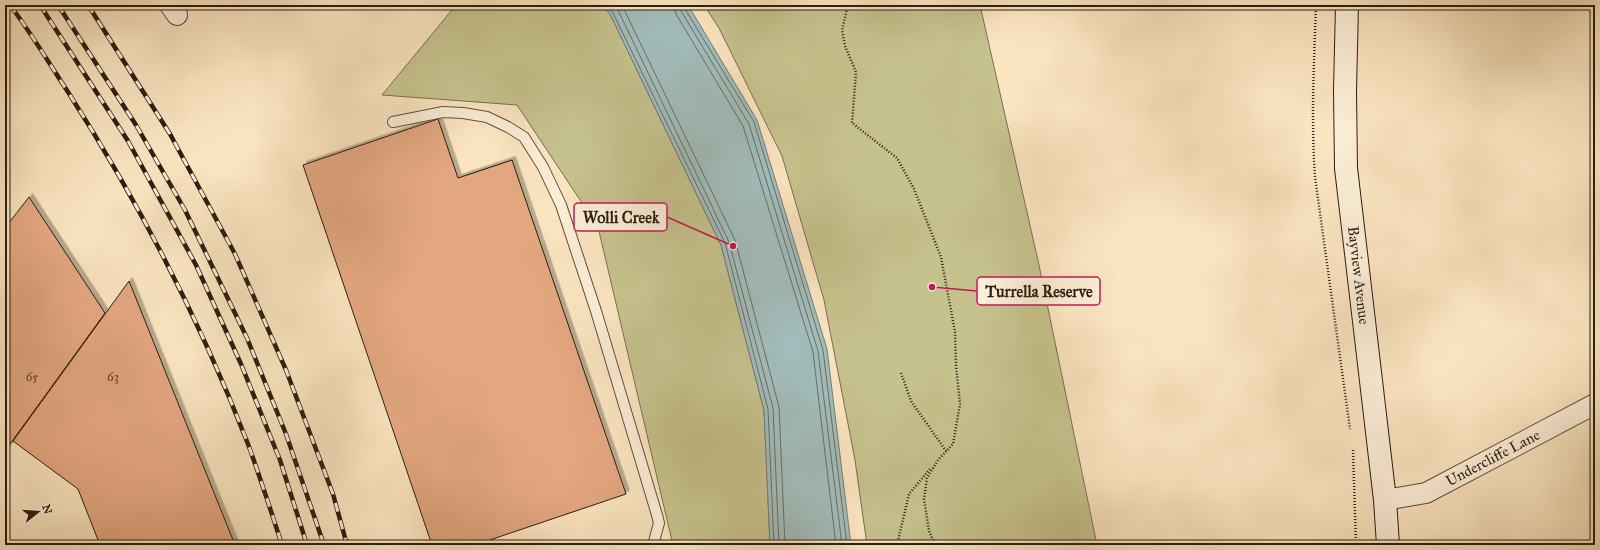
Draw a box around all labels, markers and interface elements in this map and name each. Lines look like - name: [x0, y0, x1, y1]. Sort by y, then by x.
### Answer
- callout: Wolli Creek: [574, 203, 667, 231]
- text: Wolli Creek: [583, 208, 660, 227]
- street label: Bayview Avenue: [1344, 225, 1373, 325]
- callout: Turrella Reserve: [977, 277, 1100, 305]
- text: Turrella Reserve: [984, 282, 1093, 301]
- house number: 65: [26, 369, 38, 385]
- house number: 63: [107, 369, 119, 385]
- street label: Undercliffe Lane: [1443, 426, 1543, 490]
- north arrow: [18, 492, 58, 532]
- text: N: [40, 503, 55, 516]

